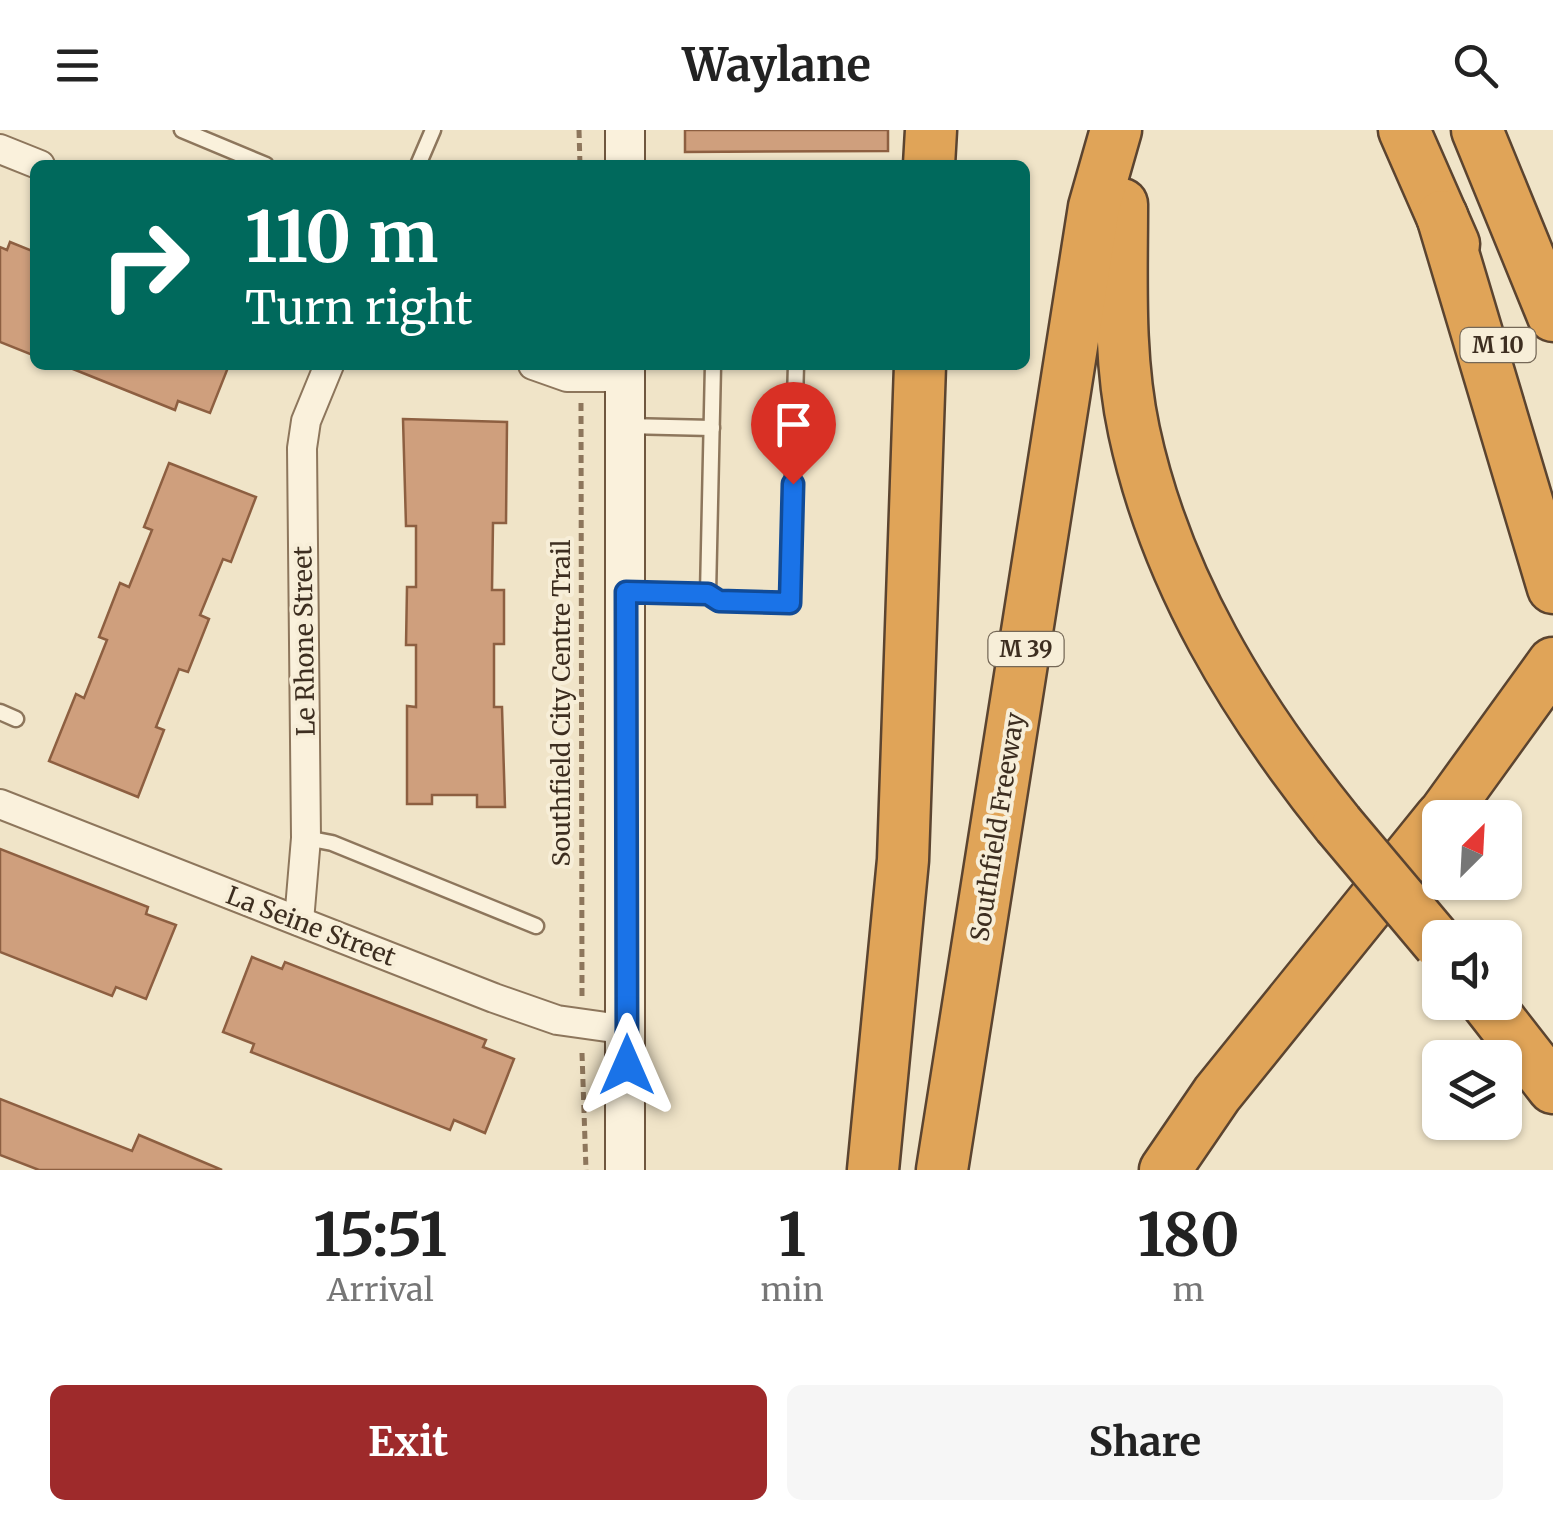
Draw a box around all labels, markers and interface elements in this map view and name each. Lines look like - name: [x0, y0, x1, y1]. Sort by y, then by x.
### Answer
- text: Waylane: [682, 37, 871, 93]
- icon: menu: [50, 38, 105, 93]
- icon: search: [1448, 38, 1503, 93]
- text: 110 m: [245, 193, 438, 281]
- icon: right: [80, 200, 210, 330]
- text: Turn right: [245, 280, 473, 336]
- road number: M 10: [1460, 328, 1536, 362]
- pin: [751, 382, 836, 485]
- icon: arrive: [766, 397, 821, 452]
- street label: Southfield City Centre Trail: [545, 539, 577, 867]
- street label: Le Rhone Street: [286, 545, 322, 736]
- road number: M 39: [988, 632, 1064, 666]
- street label: Southfield Freeway: [963, 710, 1031, 944]
- north arrow: [1422, 800, 1522, 900]
- map controls: [1422, 800, 1522, 1140]
- street label: La Seine Street: [222, 879, 401, 973]
- button: sound: [1422, 920, 1522, 1020]
- position arrow: [575, 1013, 679, 1117]
- button: layers: [1422, 1040, 1522, 1140]
- text: 15:51: [313, 1197, 447, 1272]
- text: 1: [778, 1197, 806, 1272]
- text: 180: [1137, 1197, 1240, 1272]
- text: Arrival: [327, 1270, 434, 1310]
- text: min: [760, 1270, 824, 1310]
- text: m: [1172, 1270, 1204, 1310]
- button: Exit: [50, 1385, 767, 1500]
- button: Share: [787, 1385, 1503, 1500]

